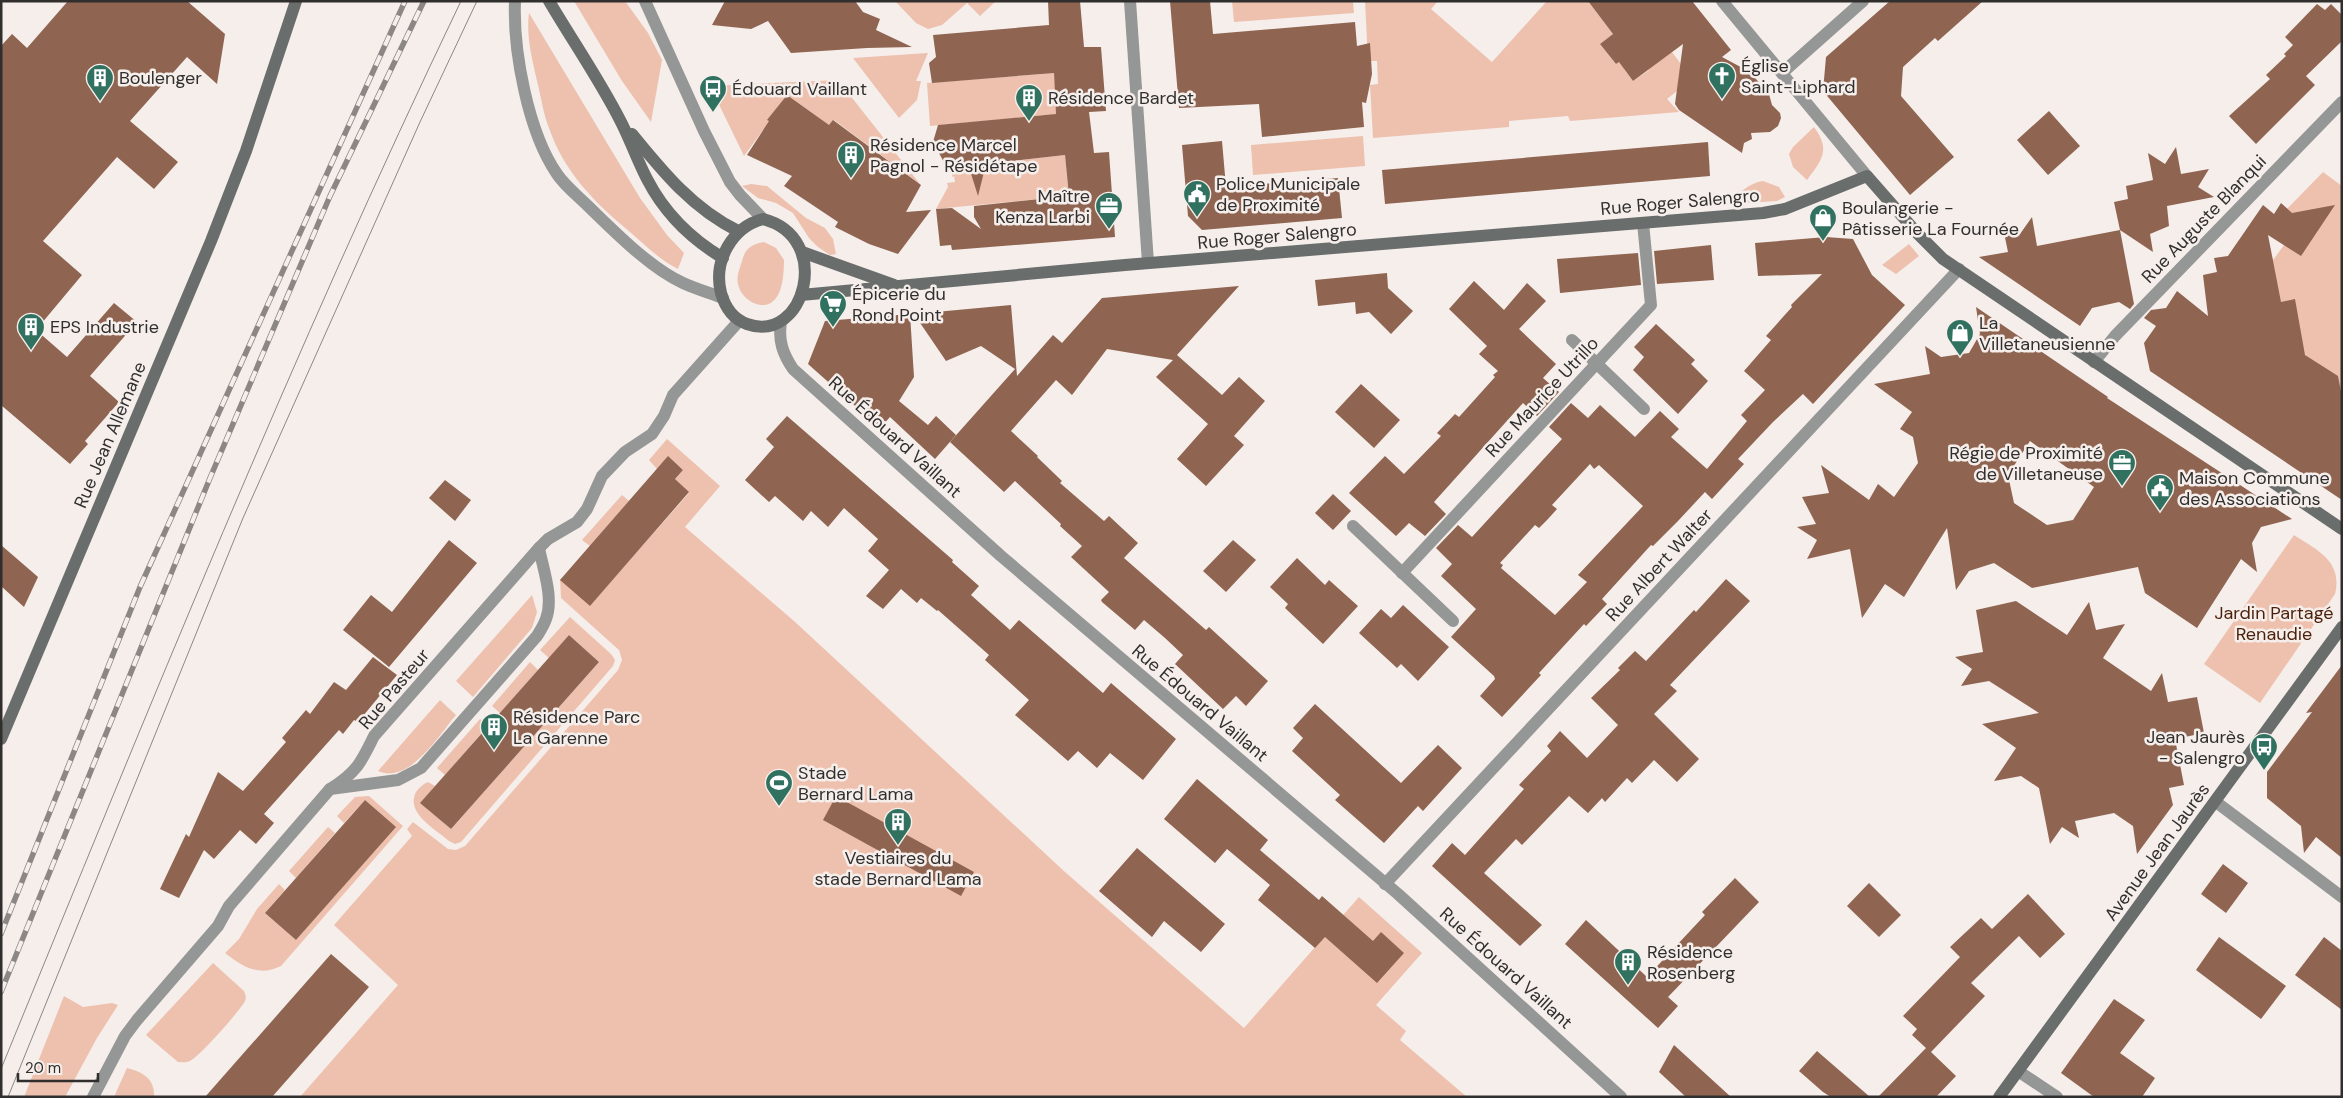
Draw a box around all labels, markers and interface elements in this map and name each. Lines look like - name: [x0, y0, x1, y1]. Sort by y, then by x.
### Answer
- place label: Église Saint-Liphard: [1741, 54, 1856, 99]
- church icon: Église Saint-Liphard: [1707, 61, 1737, 100]
- building icon: Boulenger: [85, 63, 115, 102]
- place label: Boulenger: [119, 66, 202, 90]
- bus stop icon: Édouard Vaillant: [698, 74, 728, 113]
- place label: Édouard Vaillant: [732, 77, 867, 101]
- building icon: Résidence Bardet: [1014, 83, 1044, 122]
- place label: Résidence Bardet: [1048, 86, 1194, 110]
- place label: Résidence Marcel Pagnol - Résidétape: [870, 133, 1037, 178]
- building icon: Résidence Marcel Pagnol - Résidétape: [836, 140, 866, 179]
- street label: Rue Auguste Blanqui: [2136, 150, 2272, 288]
- place label: Police Municipale de Proximité: [1216, 172, 1360, 217]
- public building icon: Police Municipale de Proximité: [1182, 179, 1212, 218]
- street label: Rue Roger Salengro: [1599, 183, 1761, 221]
- place label: Maître Kenza Larbi: [995, 184, 1090, 229]
- office icon: Maître Kenza Larbi: [1094, 191, 1124, 230]
- place label: Boulangerie - Pâtisserie La Fournée: [1842, 196, 2019, 241]
- shop icon: Boulangerie - Pâtisserie La Fournée: [1808, 203, 1838, 242]
- street label: Rue Roger Salengro: [1196, 217, 1358, 255]
- place label: Épicerie du Rond Point: [852, 282, 946, 327]
- supermarket icon: Épicerie du Rond Point: [818, 289, 848, 328]
- place label: La Villetaneusienne: [1979, 311, 2116, 356]
- building icon: EPS Industrie: [16, 312, 46, 351]
- place label: EPS Industrie: [50, 315, 159, 339]
- shop icon: La Villetaneusienne: [1945, 318, 1975, 357]
- street label: Rue Maurice Utrillo: [1480, 332, 1604, 462]
- street label: Rue Jean Allemane: [68, 358, 152, 512]
- street label: Rue Édouard Vaillant: [823, 371, 967, 503]
- place label: Régie de Proximité de Villetaneuse: [1949, 441, 2103, 486]
- office icon: Régie de Proximité de Villetaneuse: [2107, 448, 2137, 487]
- place label: Maison Commune des Associations: [2179, 466, 2330, 511]
- public building icon: Maison Commune des Associations: [2145, 473, 2175, 512]
- street label: Rue Albert Walter: [1600, 503, 1718, 627]
- park label: Jardin Partagé Renaudie: [2214, 601, 2334, 646]
- street label: Rue Édouard Vaillant: [1127, 639, 1273, 767]
- street label: Rue Pasteur: [353, 643, 435, 734]
- place label: Résidence Parc La Garenne: [513, 705, 640, 750]
- building icon: Résidence Parc La Garenne: [479, 712, 509, 751]
- place label: Jean Jaurès - Salengro: [2146, 725, 2245, 770]
- bus stop icon: Jean Jaurès - Salengro: [2249, 732, 2279, 771]
- place label: Stade Bernard Lama: [798, 761, 913, 806]
- sports icon: Stade Bernard Lama: [764, 768, 794, 807]
- street label: Avenue Jean Jaurès: [2099, 778, 2215, 926]
- building icon: Vestiaires du stade Bernard Lama: [883, 807, 913, 846]
- place label: Vestiaires du stade Bernard Lama: [814, 846, 982, 891]
- street label: Rue Édouard Vaillant: [1434, 902, 1578, 1034]
- place label: Résidence Rosenberg: [1647, 940, 1735, 985]
- building icon: Résidence Rosenberg: [1613, 947, 1643, 986]
- scale bar: [18, 1050, 98, 1082]
- text: 20 m: [25, 1058, 61, 1078]

